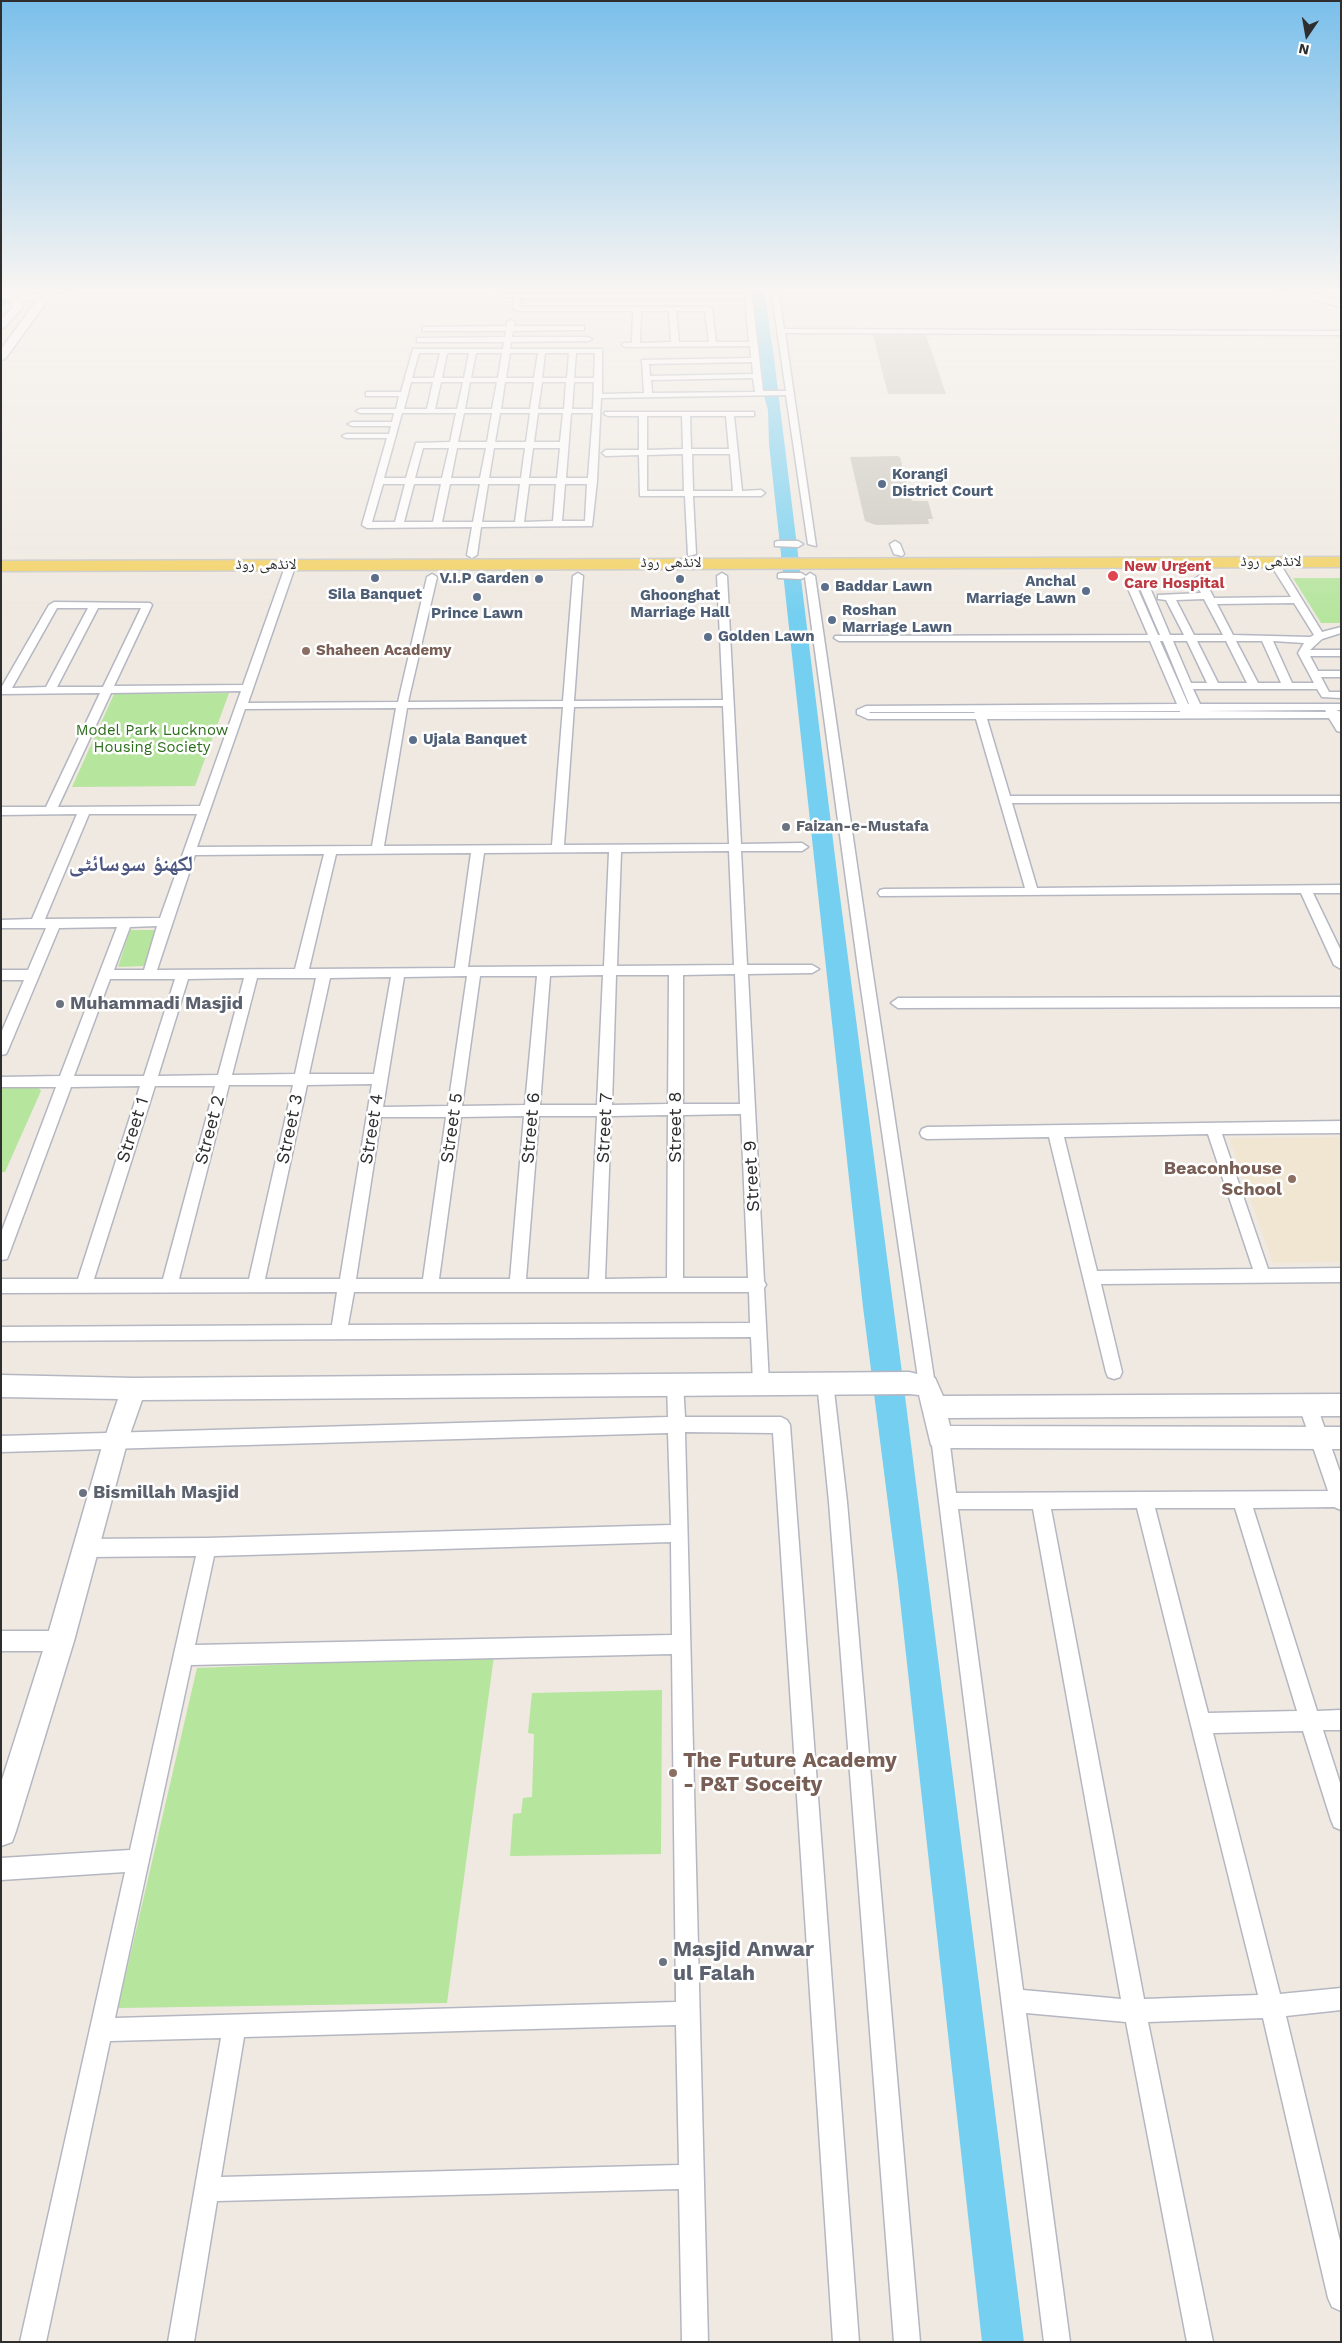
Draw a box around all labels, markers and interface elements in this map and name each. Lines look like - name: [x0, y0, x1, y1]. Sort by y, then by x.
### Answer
- north arrow: [1282, 10, 1332, 60]
- text: N: [1297, 41, 1311, 59]
- place label: Korangi District Court: [892, 466, 993, 501]
- marker: Korangi District Court: [876, 478, 888, 490]
- street label: لانڈھی روڈ: [1240, 553, 1302, 571]
- street label: لانڈھی روڈ: [640, 554, 702, 572]
- street label: لانڈھی روڈ: [235, 556, 297, 574]
- place label: New Urgent Care Hospital: [1124, 558, 1224, 593]
- marker: New Urgent Care Hospital: [1106, 569, 1120, 583]
- place label: V.I.P Garden: [439, 570, 529, 588]
- marker: Sila Banquet: [369, 572, 381, 584]
- marker: V.I.P Garden: [533, 573, 545, 585]
- marker: Ghoonghat Marriage Hall: [674, 573, 686, 585]
- place label: Anchal Marriage Lawn: [966, 573, 1076, 608]
- place label: Baddar Lawn: [835, 578, 932, 596]
- marker: Baddar Lawn: [819, 581, 831, 593]
- marker: Anchal Marriage Lawn: [1080, 585, 1092, 597]
- place label: Sila Banquet: [328, 586, 422, 604]
- place label: Ghoonghat Marriage Hall: [630, 587, 730, 622]
- marker: Prince Lawn: [471, 591, 483, 603]
- place label: Roshan Marriage Lawn: [842, 602, 952, 637]
- place label: Prince Lawn: [431, 605, 523, 623]
- marker: Roshan Marriage Lawn: [826, 614, 838, 626]
- place label: Golden Lawn: [718, 628, 815, 646]
- marker: Golden Lawn: [702, 631, 714, 643]
- place label: Shaheen Academy: [316, 642, 451, 660]
- marker: Shaheen Academy: [300, 645, 312, 657]
- park label: Model Park Lucknow Housing Society: [76, 722, 228, 757]
- place label: Ujala Banquet: [423, 731, 527, 749]
- marker: Ujala Banquet: [407, 734, 419, 746]
- place label: Faizan-e-Mustafa: [796, 818, 929, 836]
- marker: Faizan-e-Mustafa: [780, 821, 792, 833]
- district label: لکھنؤ سوسائٹی: [69, 852, 193, 878]
- place label: Muhammadi Masjid: [70, 993, 243, 1015]
- marker: Muhammadi Masjid: [54, 998, 66, 1010]
- street label: Street 5: [436, 1091, 468, 1165]
- street label: Street 8: [665, 1091, 687, 1163]
- street label: Street 3: [272, 1092, 308, 1166]
- street label: Street 4: [356, 1092, 388, 1166]
- street label: Street 6: [517, 1092, 545, 1164]
- street label: Street 7: [592, 1092, 618, 1164]
- street label: Street 2: [190, 1093, 230, 1167]
- street label: Street 1: [112, 1095, 154, 1165]
- street label: Street 9: [739, 1140, 765, 1212]
- place label: Beaconhouse School: [1164, 1158, 1282, 1200]
- marker: Beaconhouse School: [1286, 1173, 1298, 1185]
- place label: Bismillah Masjid: [93, 1482, 239, 1504]
- marker: Bismillah Masjid: [77, 1487, 89, 1499]
- place label: The Future Academy - P&T Soceity: [683, 1748, 897, 1798]
- marker: The Future Academy - P&T Soceity: [667, 1767, 679, 1779]
- place label: Masjid Anwar ul Falah: [673, 1937, 814, 1987]
- marker: Masjid Anwar ul Falah: [657, 1956, 669, 1968]

